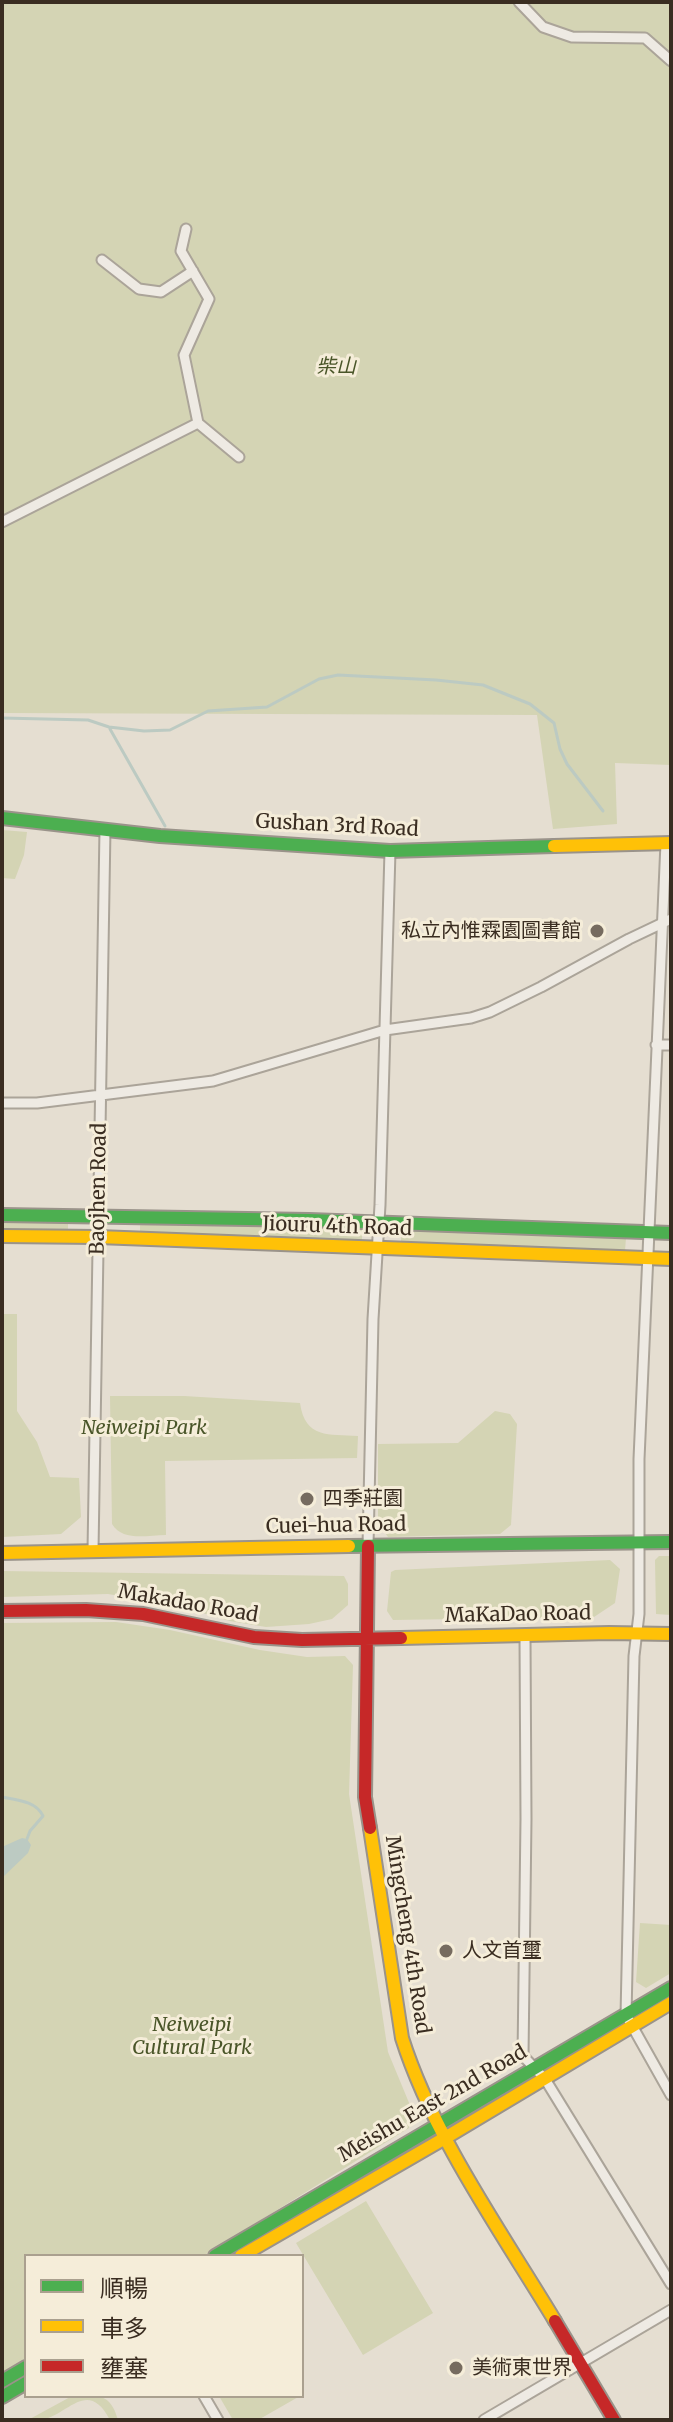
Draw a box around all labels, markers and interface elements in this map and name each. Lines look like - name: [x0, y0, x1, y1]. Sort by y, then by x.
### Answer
- park label: 柴山: [316, 355, 356, 379]
- street label: Gushan 3rd Road: [255, 810, 419, 842]
- place label: 私立內惟霖園圖書館: [401, 919, 581, 943]
- marker: 私立內惟霖園圖書館: [588, 922, 606, 940]
- street label: Baojhen Road: [86, 1123, 112, 1255]
- street label: Jiouru 4th Road: [262, 1212, 412, 1242]
- park label: Neiweipi Park: [81, 1416, 207, 1440]
- place label: 四季莊園: [323, 1487, 403, 1511]
- marker: 四季莊園: [298, 1490, 316, 1508]
- street label: Cuei-hua Road: [266, 1513, 406, 1539]
- street label: Makadao Road: [116, 1580, 260, 1628]
- street label: MaKaDao Road: [445, 1602, 591, 1628]
- street label: Mingcheng 4th Road: [379, 1834, 435, 2036]
- place label: 人文首璽: [462, 1939, 542, 1963]
- marker: 人文首璽: [437, 1942, 455, 1960]
- park label: Neiweipi Cultural Park: [132, 2013, 252, 2060]
- street label: Meishu East 2nd Road: [335, 2040, 531, 2168]
- legend: [24, 2254, 304, 2398]
- text: 順暢: [100, 2273, 148, 2304]
- text: 車多: [100, 2313, 148, 2344]
- text: 壅塞: [100, 2353, 148, 2384]
- place label: 美術東世界: [472, 2356, 572, 2380]
- marker: 美術東世界: [447, 2359, 465, 2377]

